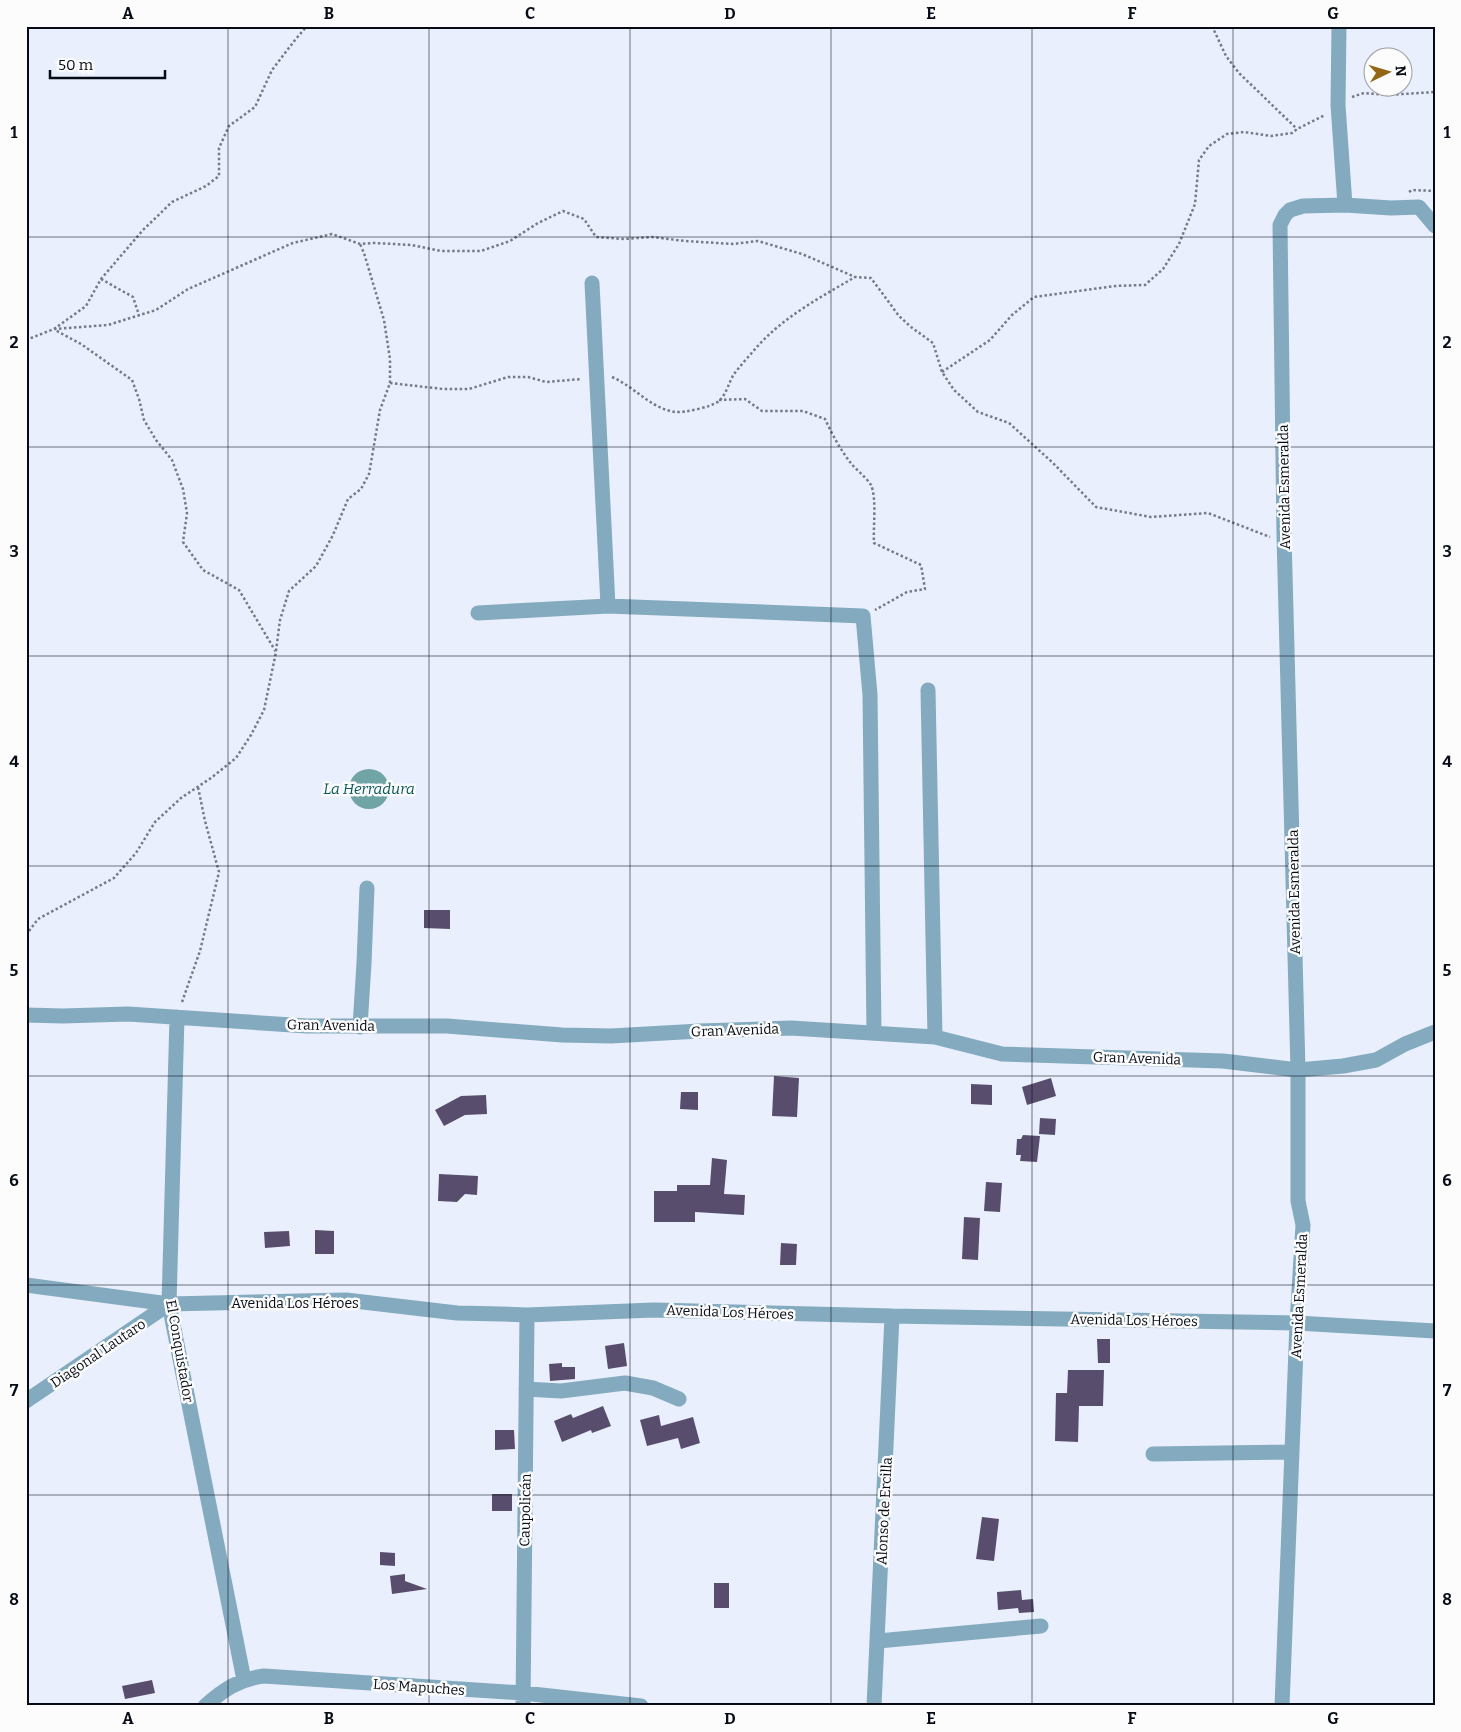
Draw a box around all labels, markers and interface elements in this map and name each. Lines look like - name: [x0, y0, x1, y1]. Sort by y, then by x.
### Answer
- text: A: [122, 4, 134, 23]
- text: B: [324, 4, 334, 23]
- text: C: [525, 4, 535, 23]
- text: D: [724, 4, 736, 23]
- text: E: [926, 4, 936, 23]
- text: F: [1128, 4, 1137, 23]
- text: G: [1327, 4, 1339, 23]
- scale bar: [50, 48, 165, 80]
- north arrow: [1364, 48, 1414, 98]
- text: 50 m: [58, 56, 94, 74]
- text: N: [1392, 65, 1409, 77]
- text: 1: [11, 123, 18, 142]
- text: 1: [1444, 123, 1451, 142]
- text: 2: [9, 333, 19, 352]
- text: 2: [1442, 333, 1452, 352]
- street label: Avenida Esmeralda: [1275, 424, 1294, 550]
- text: 3: [9, 542, 19, 561]
- text: 3: [1442, 542, 1452, 561]
- text: 4: [9, 752, 19, 771]
- text: 4: [1442, 752, 1452, 771]
- water label: La Herradura: [323, 780, 415, 798]
- street label: Avenida Esmeralda: [1285, 829, 1304, 955]
- text: 5: [10, 961, 19, 980]
- text: 5: [1443, 961, 1452, 980]
- street label: Gran Avenida: [287, 1016, 376, 1035]
- street label: Gran Avenida: [691, 1020, 780, 1041]
- street label: Gran Avenida: [1093, 1048, 1182, 1069]
- text: 6: [9, 1171, 19, 1190]
- text: 6: [1442, 1171, 1452, 1190]
- street label: Avenida Esmeralda: [1288, 1233, 1311, 1359]
- street label: Avenida Los Héroes: [231, 1295, 359, 1312]
- street label: El Conquistador: [162, 1298, 197, 1404]
- street label: Avenida Los Héroes: [666, 1302, 794, 1323]
- street label: Avenida Los Héroes: [1070, 1311, 1198, 1330]
- street label: Diagonal Lautaro: [48, 1315, 149, 1391]
- text: 7: [10, 1381, 19, 1400]
- text: 7: [1443, 1381, 1452, 1400]
- street label: Alonso de Ercilla: [873, 1456, 896, 1565]
- street label: Caupolicán: [516, 1473, 535, 1547]
- text: 8: [9, 1590, 19, 1609]
- text: 8: [1442, 1590, 1452, 1609]
- street label: Los Mapuches: [372, 1676, 465, 1699]
- text: A: [122, 1709, 134, 1728]
- text: B: [324, 1709, 334, 1728]
- text: C: [525, 1709, 535, 1728]
- text: D: [724, 1709, 736, 1728]
- text: E: [926, 1709, 936, 1728]
- text: F: [1128, 1709, 1137, 1728]
- text: G: [1327, 1709, 1339, 1728]

